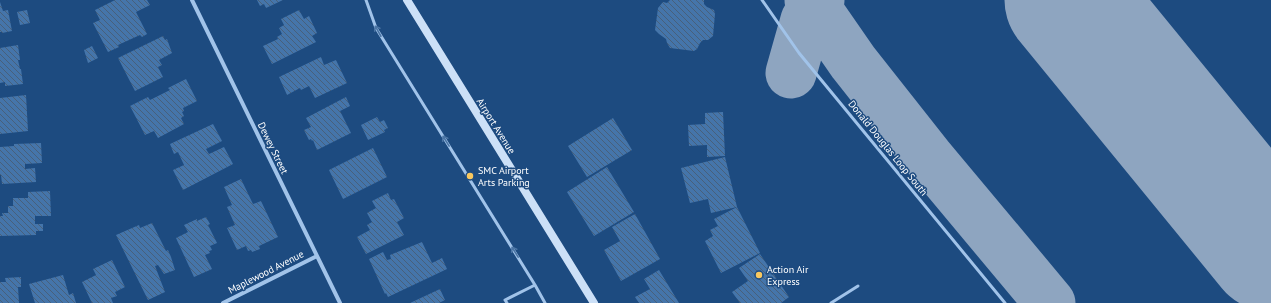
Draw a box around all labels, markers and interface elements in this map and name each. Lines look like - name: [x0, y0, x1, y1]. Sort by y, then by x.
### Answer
- one-way arrow: [373, 25, 381, 37]
- street label: Airport Avenue: [474, 96, 518, 156]
- street label: Donald Douglas Loop South: [845, 98, 931, 198]
- street label: Dewey Street: [255, 120, 291, 177]
- one-way arrow: [442, 136, 450, 147]
- place label: SMC Airport Arts Parking: [478, 164, 530, 189]
- marker: SMC Airport Arts Parking: [465, 171, 475, 181]
- one-way arrow: [510, 246, 518, 258]
- street label: Maplewood Avenue: [226, 247, 306, 297]
- place label: Action Air Express: [767, 263, 809, 288]
- marker: Action Air Express: [754, 270, 764, 280]

